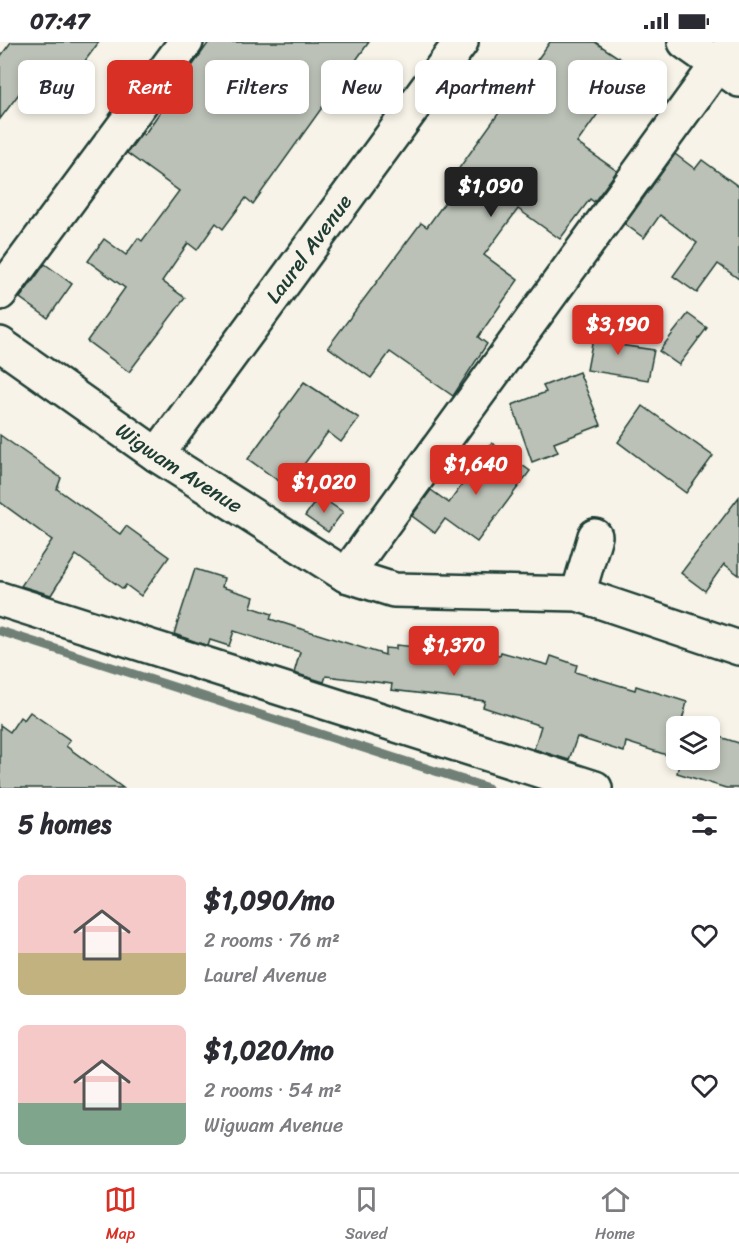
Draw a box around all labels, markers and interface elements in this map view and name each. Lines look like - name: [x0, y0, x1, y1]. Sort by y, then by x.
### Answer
- text: 07:47: [30, 2, 89, 41]
- chip: Buy: [18, 60, 95, 114]
- chip: Rent: [107, 60, 193, 114]
- chip: Filters: [205, 60, 309, 114]
- chip: New: [321, 60, 403, 114]
- chip: Apartment: [415, 60, 556, 114]
- chip: House: [568, 60, 667, 114]
- pin: $1,090: [442, 167, 540, 218]
- text: $1,090: [459, 169, 523, 204]
- street label: Laurel Avenue: [255, 186, 362, 312]
- pin: $3,190: [569, 305, 667, 356]
- text: $3,190: [586, 307, 650, 342]
- street label: Wigwam Avenue: [107, 412, 251, 524]
- pin: $1,640: [427, 445, 525, 496]
- text: $1,640: [444, 447, 508, 482]
- pin: $1,020: [275, 463, 373, 514]
- text: $1,020: [292, 465, 356, 500]
- pin: $1,370: [405, 626, 503, 677]
- text: $1,370: [423, 628, 485, 663]
- map controls: [666, 716, 720, 770]
- button: layers: [666, 716, 720, 770]
- text: 5 homes: [18, 801, 111, 847]
- icon: filters: [688, 808, 721, 841]
- text: $1,090/mo: [204, 877, 335, 923]
- icon: home: [66, 899, 138, 971]
- icon: heart: [688, 919, 721, 952]
- text: 2 rooms · 76 m²: [204, 923, 340, 958]
- text: Laurel Avenue: [204, 958, 327, 993]
- text: $1,020/mo: [204, 1027, 334, 1073]
- icon: home: [66, 1049, 138, 1121]
- icon: heart: [688, 1069, 721, 1102]
- text: 2 rooms · 54 m²: [204, 1073, 342, 1108]
- text: Wigwam Avenue: [204, 1108, 343, 1143]
- tab: Map: [104, 1183, 137, 1248]
- tab: Saved: [345, 1183, 387, 1248]
- tab: Home: [595, 1183, 635, 1248]

